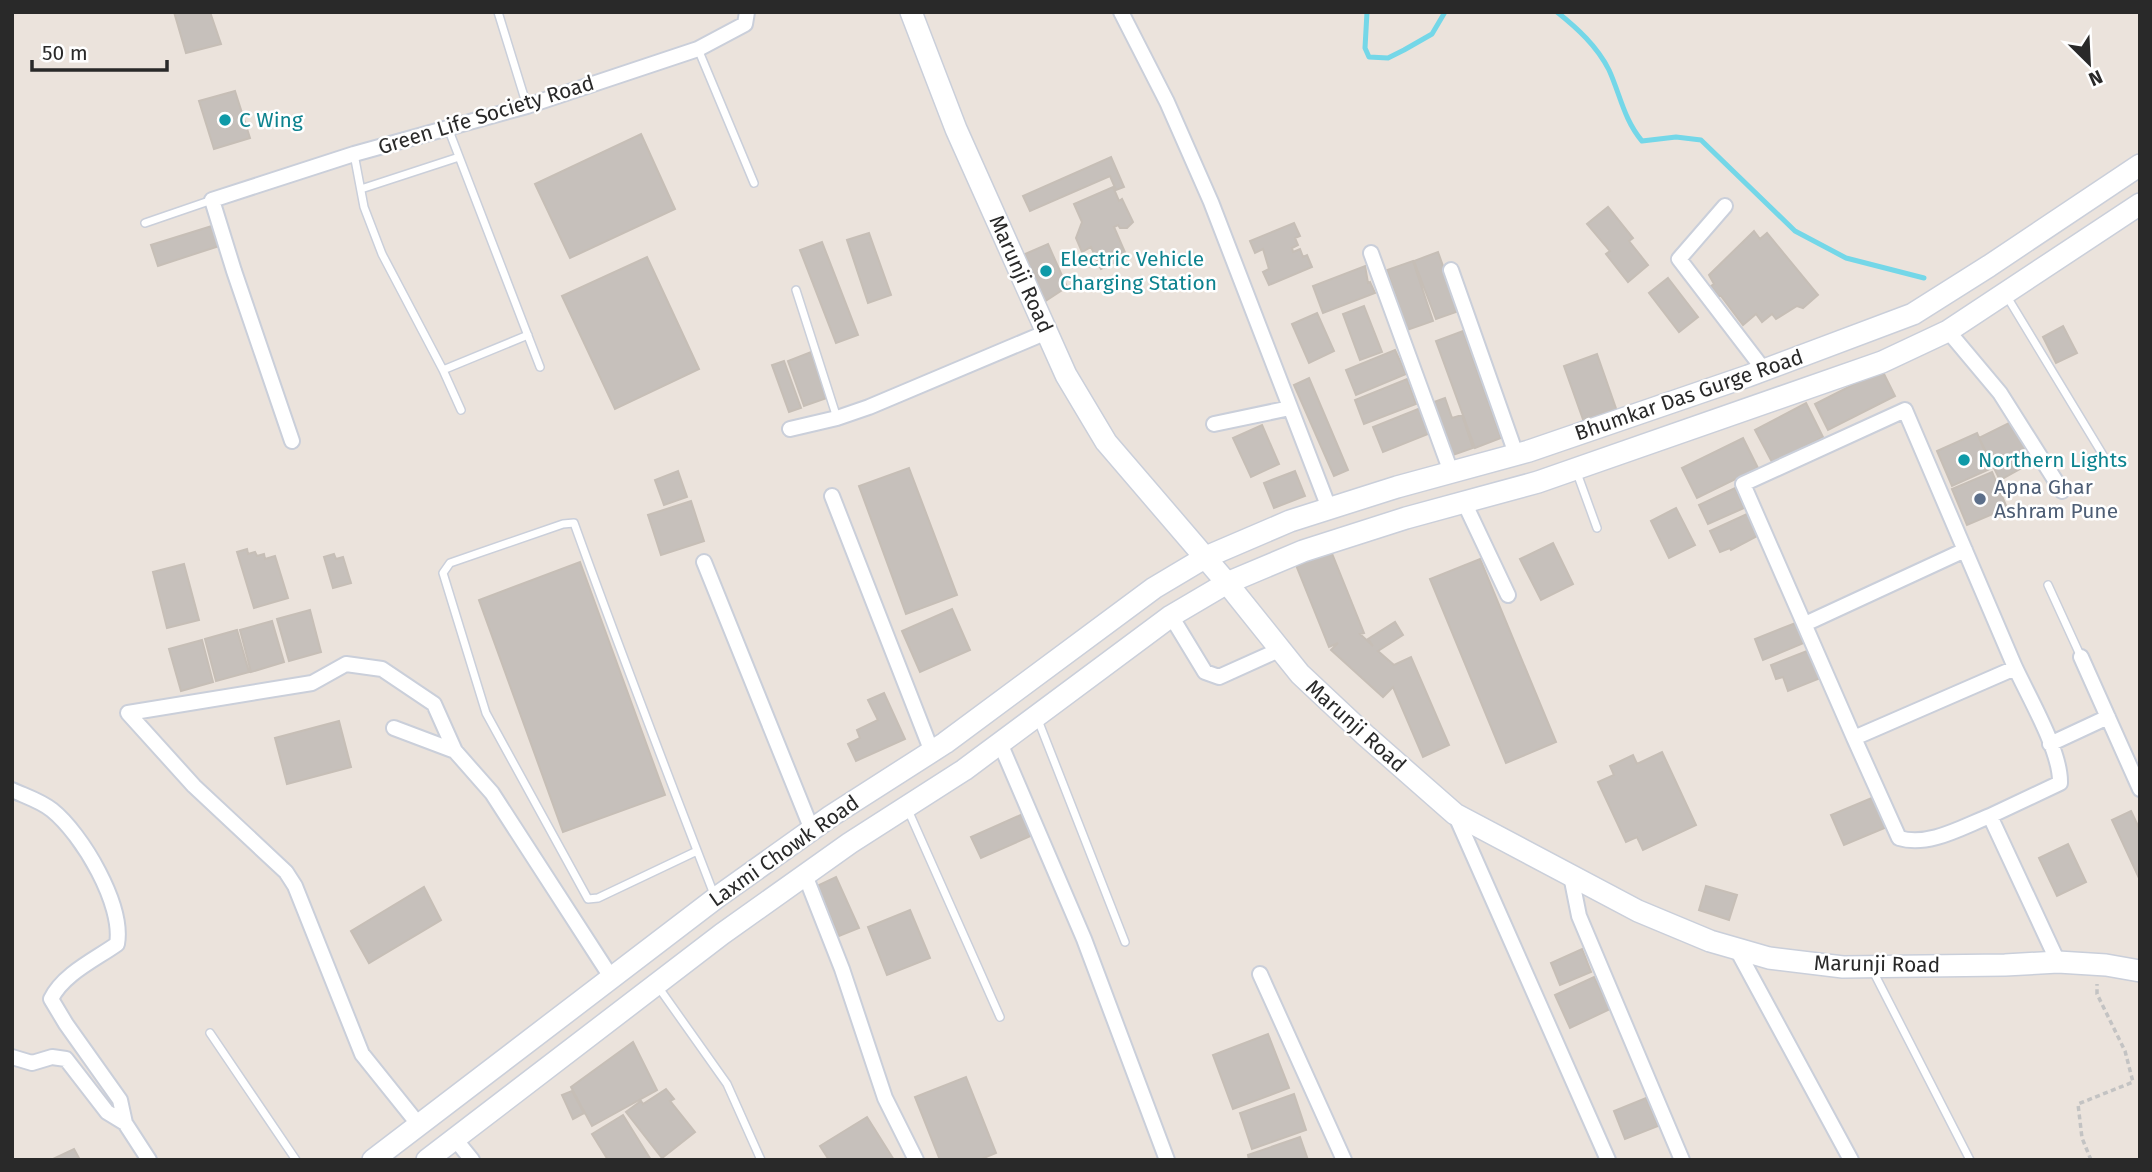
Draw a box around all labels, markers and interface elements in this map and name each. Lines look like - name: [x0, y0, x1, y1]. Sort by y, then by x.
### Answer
- scale bar: [32, 28, 166, 72]
- north arrow: [2054, 28, 2124, 98]
- text: 50 m: [42, 40, 88, 66]
- text: N: [2085, 65, 2106, 91]
- street label: Green Life Society Road: [375, 70, 597, 160]
- place label: C Wing: [239, 107, 303, 133]
- marker: C Wing: [217, 112, 233, 128]
- street label: Marunji Road: [983, 211, 1059, 337]
- place label: Electric Vehicle Charging Station: [1060, 246, 1217, 296]
- marker: Electric Vehicle Charging Station: [1038, 263, 1054, 279]
- street label: Bhumkar Das Gurge Road: [1571, 344, 1807, 446]
- place label: Northern Lights: [1978, 447, 2127, 473]
- marker: Northern Lights: [1956, 452, 1972, 468]
- place label: Apna Ghar Ashram Pune: [1994, 474, 2118, 524]
- marker: Apna Ghar Ashram Pune: [1972, 491, 1988, 507]
- street label: Marunji Road: [1300, 674, 1412, 778]
- street label: Laxmi Chowk Road: [704, 790, 864, 912]
- street label: Marunji Road: [1814, 950, 1940, 978]

